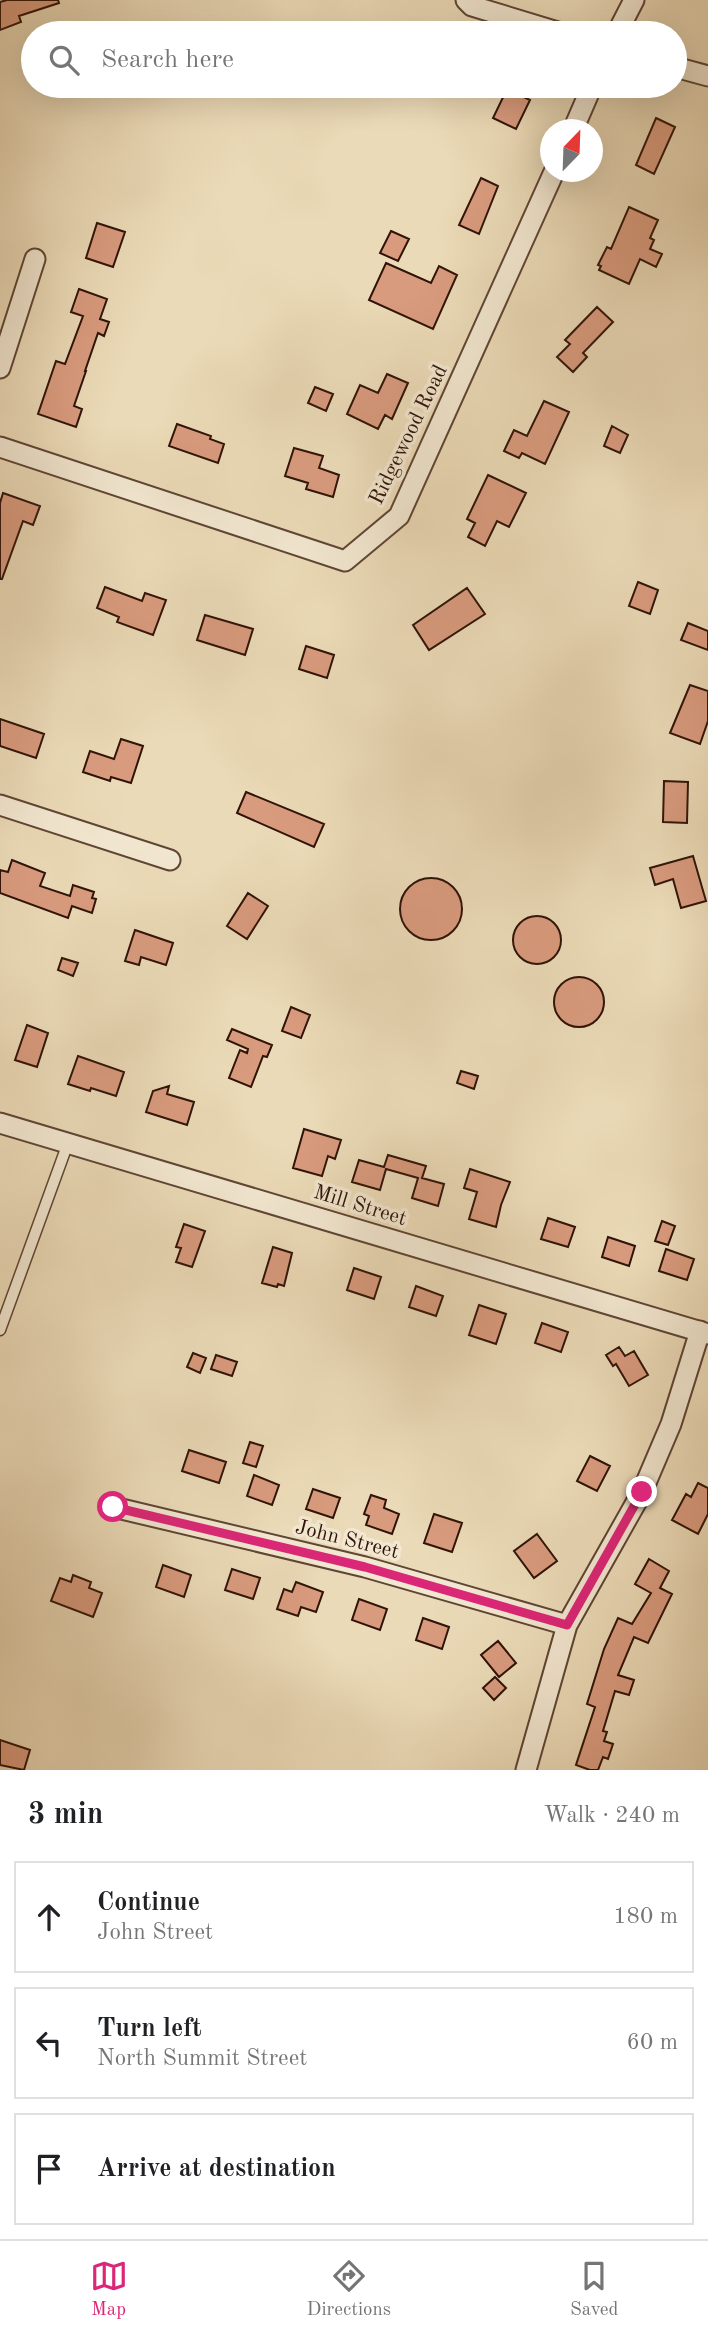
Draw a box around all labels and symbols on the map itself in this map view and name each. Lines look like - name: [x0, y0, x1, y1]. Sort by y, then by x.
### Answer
- north arrow: [540, 119, 603, 182]
- street label: Ridgewood Road: [366, 362, 452, 508]
- street label: Mill Street: [311, 1182, 409, 1230]
- route end: [626, 1476, 657, 1507]
- route start: [97, 1491, 128, 1522]
- street label: John Street: [293, 1517, 401, 1563]

